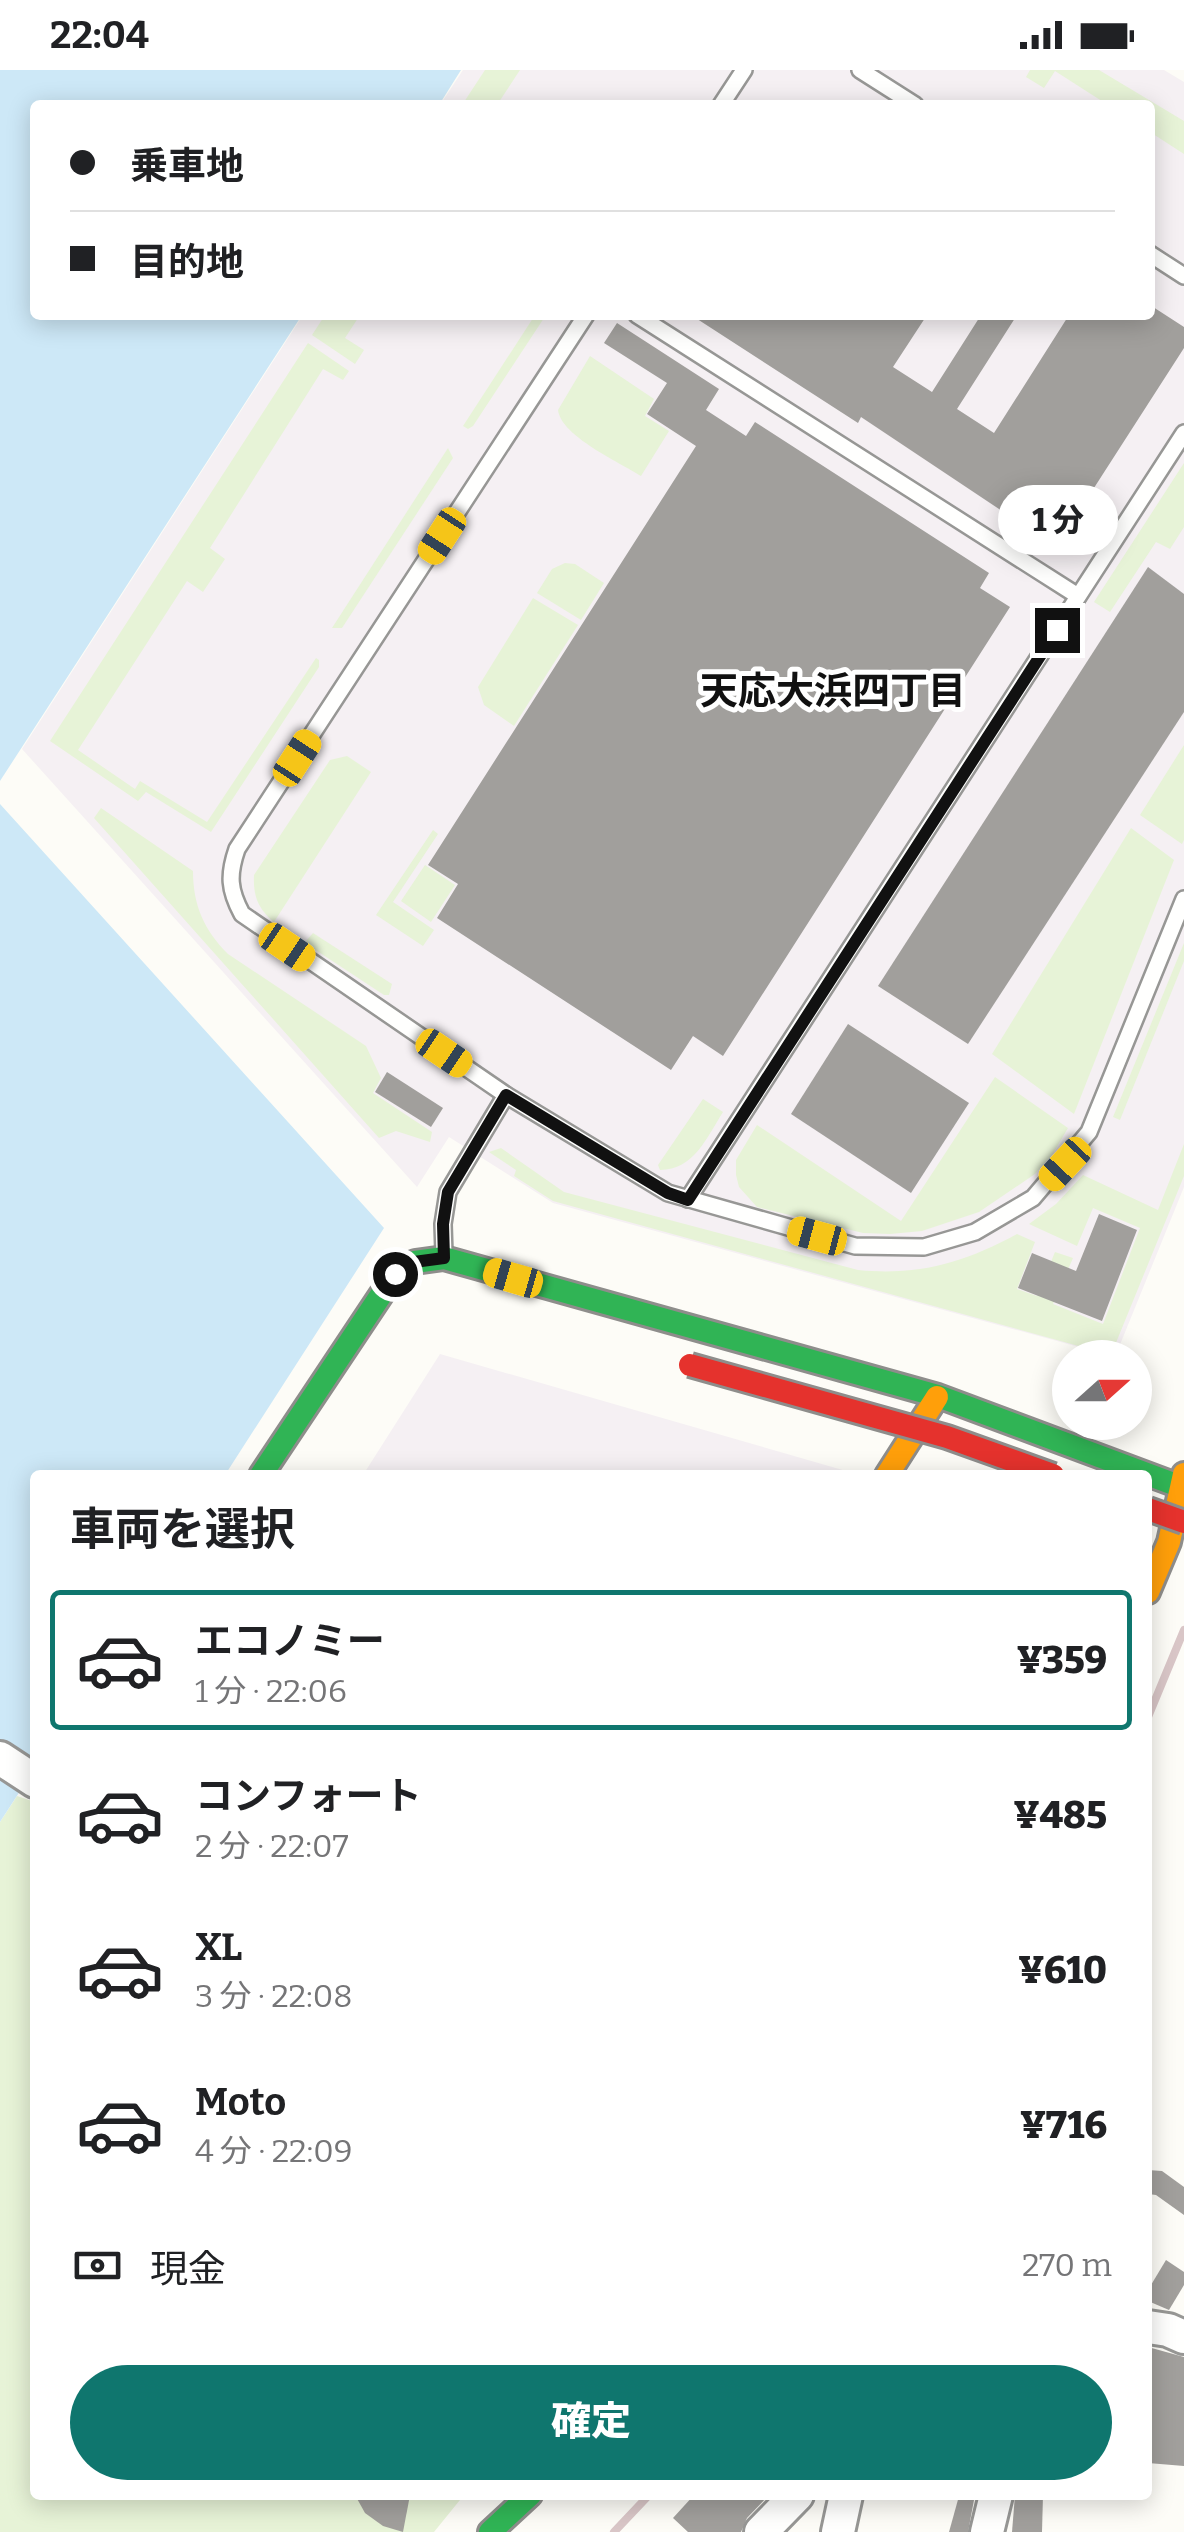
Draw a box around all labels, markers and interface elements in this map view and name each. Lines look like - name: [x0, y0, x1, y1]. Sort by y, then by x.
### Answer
- text: 22:04: [50, 12, 149, 58]
- text: 乗車地: [130, 143, 244, 189]
- text: 目的地: [130, 239, 244, 285]
- callout: 1 分: [997, 485, 1117, 555]
- text: 1 分: [1032, 501, 1084, 539]
- car: [413, 503, 471, 569]
- route end: [1035, 608, 1080, 653]
- district label: 天応大浜四丁目: [700, 668, 966, 714]
- car: [268, 725, 326, 791]
- car: [254, 918, 320, 976]
- car: [411, 1024, 477, 1082]
- car: [1034, 1132, 1096, 1196]
- car: [784, 1214, 850, 1258]
- route start: [373, 1252, 418, 1297]
- car: [480, 1255, 546, 1301]
- north arrow: [1052, 1340, 1152, 1440]
- map controls: [1052, 1340, 1152, 1440]
- text: 車両を選択: [70, 1503, 295, 1557]
- icon: car: [75, 1615, 165, 1705]
- text: エコノミー: [195, 1618, 385, 1664]
- text: ¥359: [1017, 1637, 1107, 1683]
- text: 1 分 · 22:06: [195, 1672, 347, 1710]
- icon: car: [75, 1770, 165, 1860]
- text: コンフォート: [195, 1773, 422, 1819]
- text: ¥485: [1014, 1792, 1107, 1838]
- text: 2 分 · 22:07: [195, 1827, 349, 1865]
- text: XL: [195, 1924, 242, 1970]
- icon: car: [75, 1925, 165, 2015]
- text: ¥610: [1018, 1947, 1107, 1993]
- text: 3 分 · 22:08: [195, 1977, 353, 2015]
- text: Moto: [195, 2079, 286, 2125]
- icon: car: [75, 2080, 165, 2170]
- text: ¥716: [1020, 2102, 1107, 2148]
- text: 4 分 · 22:09: [195, 2132, 352, 2170]
- icon: cash: [70, 2238, 125, 2293]
- text: 現金: [150, 2246, 226, 2292]
- text: 270 m: [1022, 2246, 1112, 2284]
- button: 確定: [70, 2365, 1112, 2480]

